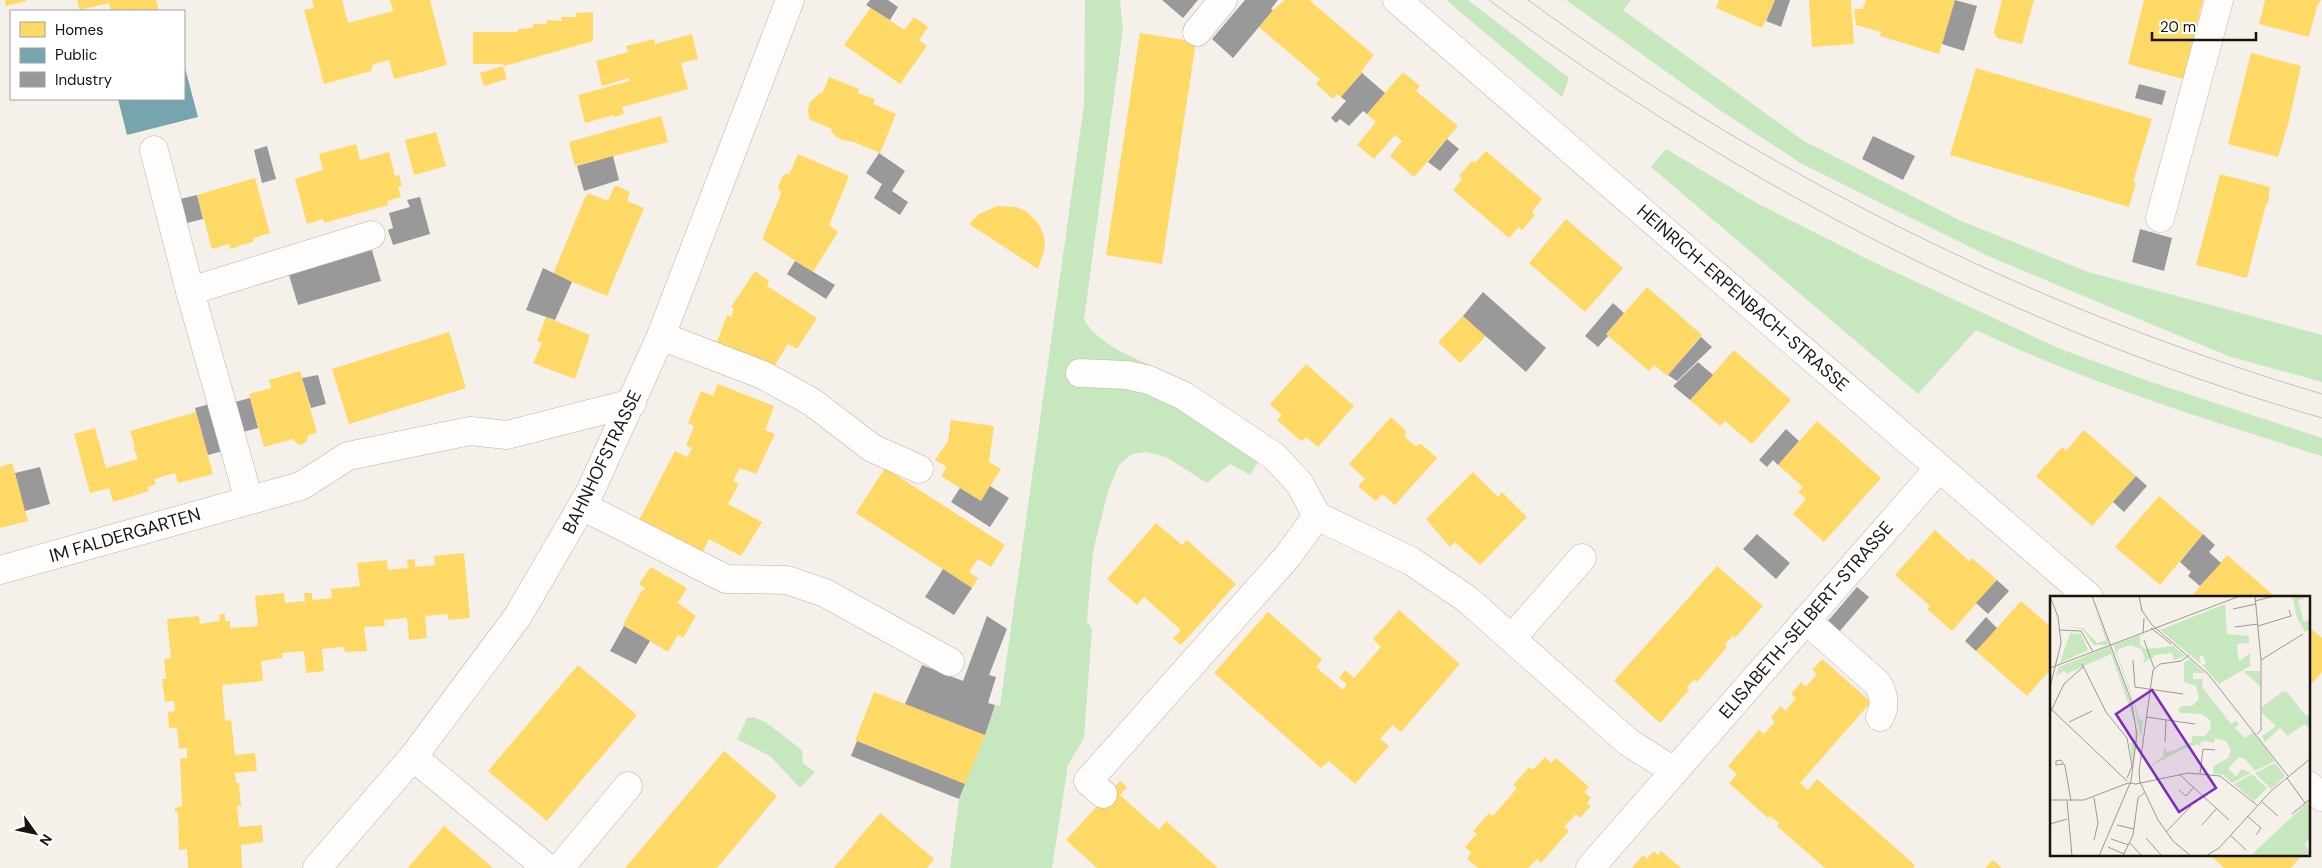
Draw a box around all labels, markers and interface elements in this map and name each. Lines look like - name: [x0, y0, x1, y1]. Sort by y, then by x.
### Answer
- legend: [10, 10, 185, 100]
- scale bar: [2152, 10, 2256, 42]
- text: 20 m: [2160, 17, 2196, 37]
- text: Homes: [55, 20, 104, 40]
- text: Public: [55, 45, 97, 65]
- text: Industry: [55, 70, 113, 90]
- street label: HEINRICH-ERPENBACH-STRASSE: [1632, 199, 1854, 397]
- street label: BAHNHOFSTRASSE: [557, 386, 647, 538]
- street label: IM FALDERGARTEN: [47, 502, 203, 568]
- street label: ELISABETH-SELBERT-STRASSE: [1714, 516, 1898, 724]
- inset map: [2050, 596, 2310, 856]
- north arrow: [10, 808, 60, 858]
- text: N: [36, 831, 56, 849]

